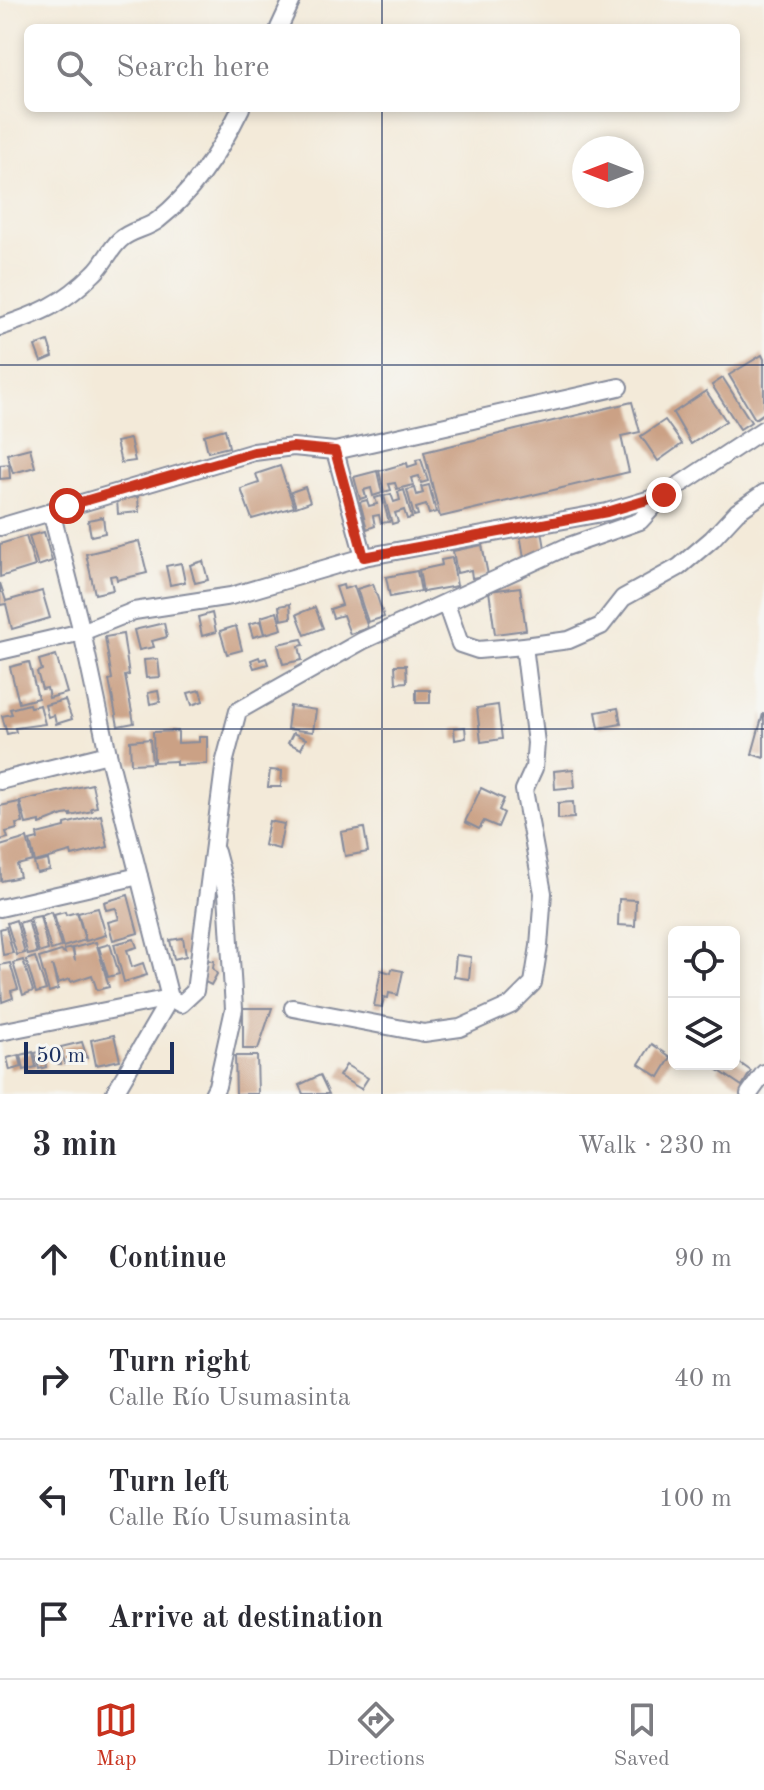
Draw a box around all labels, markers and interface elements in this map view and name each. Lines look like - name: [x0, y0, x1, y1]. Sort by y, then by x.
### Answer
- search box: [24, 24, 740, 112]
- icon: search: [52, 46, 96, 90]
- text: Search here: [116, 53, 270, 83]
- north arrow: [572, 136, 644, 208]
- route end: [646, 477, 682, 513]
- route start: [49, 488, 85, 524]
- map controls: [668, 926, 740, 1070]
- button: locate: [668, 926, 740, 998]
- button: layers: [668, 998, 740, 1070]
- scale bar: [24, 1038, 174, 1074]
- text: 50 m: [36, 1045, 85, 1067]
- text: 3 min: [32, 1129, 117, 1163]
- text: Walk · 230 m: [578, 1133, 732, 1159]
- icon: ahead: [32, 1237, 76, 1281]
- text: Continue: [108, 1244, 227, 1274]
- text: 90 m: [674, 1246, 732, 1272]
- text: Turn right: [108, 1348, 250, 1378]
- icon: right: [32, 1357, 76, 1401]
- text: 40 m: [674, 1366, 732, 1392]
- text: Calle Río Usumasinta: [108, 1385, 351, 1411]
- text: Turn left: [108, 1468, 229, 1498]
- icon: left: [32, 1477, 76, 1521]
- text: 100 m: [659, 1486, 732, 1512]
- text: Calle Río Usumasinta: [108, 1505, 351, 1531]
- icon: arrive: [32, 1597, 76, 1641]
- text: Arrive at destination: [108, 1604, 383, 1634]
- tab: Map: [94, 1698, 138, 1773]
- tab: Directions: [327, 1698, 425, 1773]
- tab: Saved: [614, 1698, 670, 1773]

